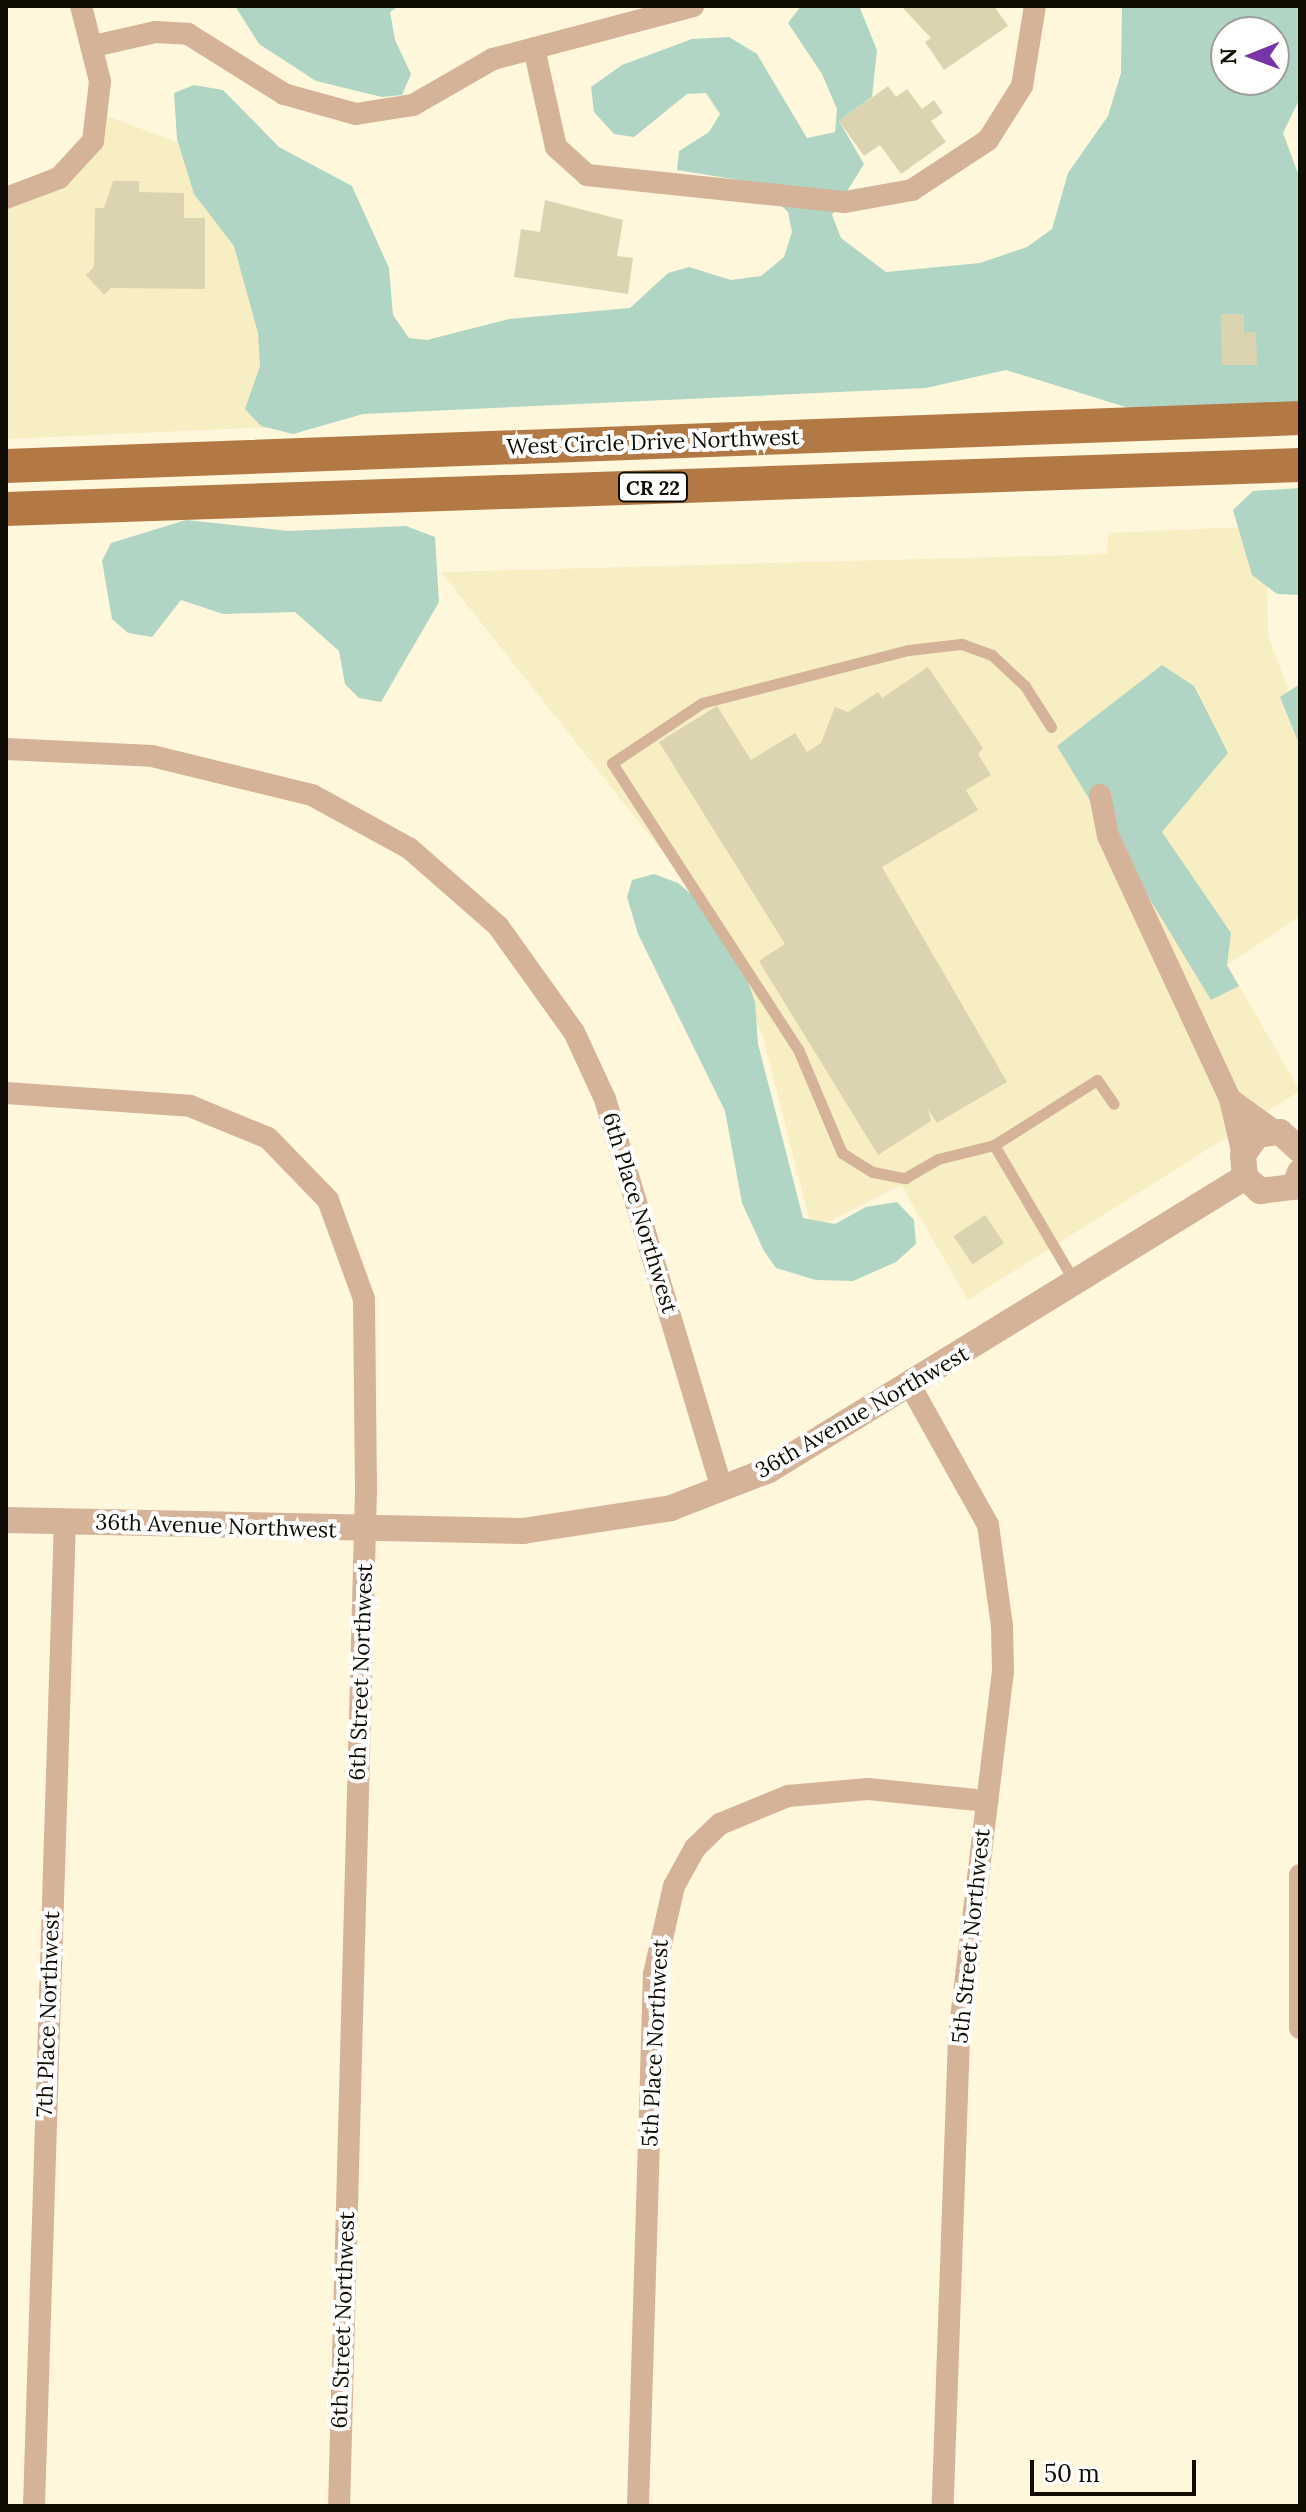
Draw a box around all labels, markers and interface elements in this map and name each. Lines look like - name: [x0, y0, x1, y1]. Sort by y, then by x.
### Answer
- north arrow: [1210, 16, 1290, 96]
- text: N: [1214, 48, 1242, 65]
- street label: West Circle Drive Northwest: [506, 424, 800, 460]
- road number: CR 22: [617, 471, 689, 503]
- street label: 6th Place Northwest: [597, 1109, 683, 1317]
- street label: 36th Avenue Northwest: [751, 1340, 973, 1484]
- street label: 36th Avenue Northwest: [95, 1509, 337, 1543]
- street label: 6th Street Northwest: [344, 1563, 378, 1781]
- street label: 5th Street Northwest: [947, 1827, 995, 2045]
- street label: 7th Place Northwest: [31, 1911, 65, 2117]
- street label: 5th Place Northwest: [636, 1938, 674, 2148]
- street label: 6th Street Northwest: [326, 2211, 360, 2429]
- scale bar: [1034, 2444, 1200, 2494]
- text: 50 m: [1044, 2458, 1100, 2489]

